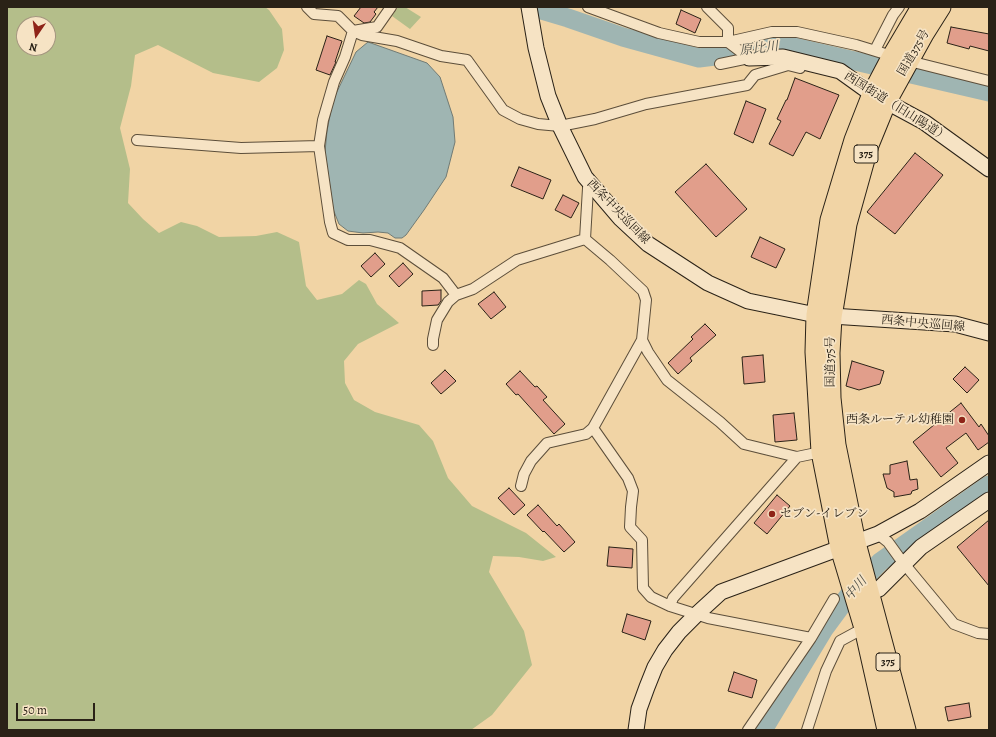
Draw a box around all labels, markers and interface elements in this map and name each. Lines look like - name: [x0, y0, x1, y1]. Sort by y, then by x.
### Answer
- north arrow: [16, 16, 56, 56]
- street label: 国道375号: [895, 27, 933, 79]
- text: N: [28, 39, 39, 55]
- water label: 原比川: [739, 39, 779, 59]
- street label: 西国街道（旧山陽道）: [841, 69, 951, 145]
- road number: 375: [854, 145, 878, 163]
- street label: 西条中央巡回線: [584, 177, 652, 247]
- street label: 西条中央巡回線: [881, 313, 965, 335]
- street label: 国道375号: [824, 336, 838, 388]
- place label: 西条ルーテル幼稚園: [846, 413, 954, 427]
- marker: 西条ルーテル幼稚園: [957, 415, 967, 425]
- place label: セブン-イレブン: [780, 507, 869, 521]
- marker: セブン-イレブン: [767, 509, 777, 519]
- water label: 中川: [842, 574, 870, 604]
- road number: 375: [876, 653, 900, 671]
- scale bar: [18, 695, 97, 721]
- text: 50 m: [23, 702, 47, 718]

